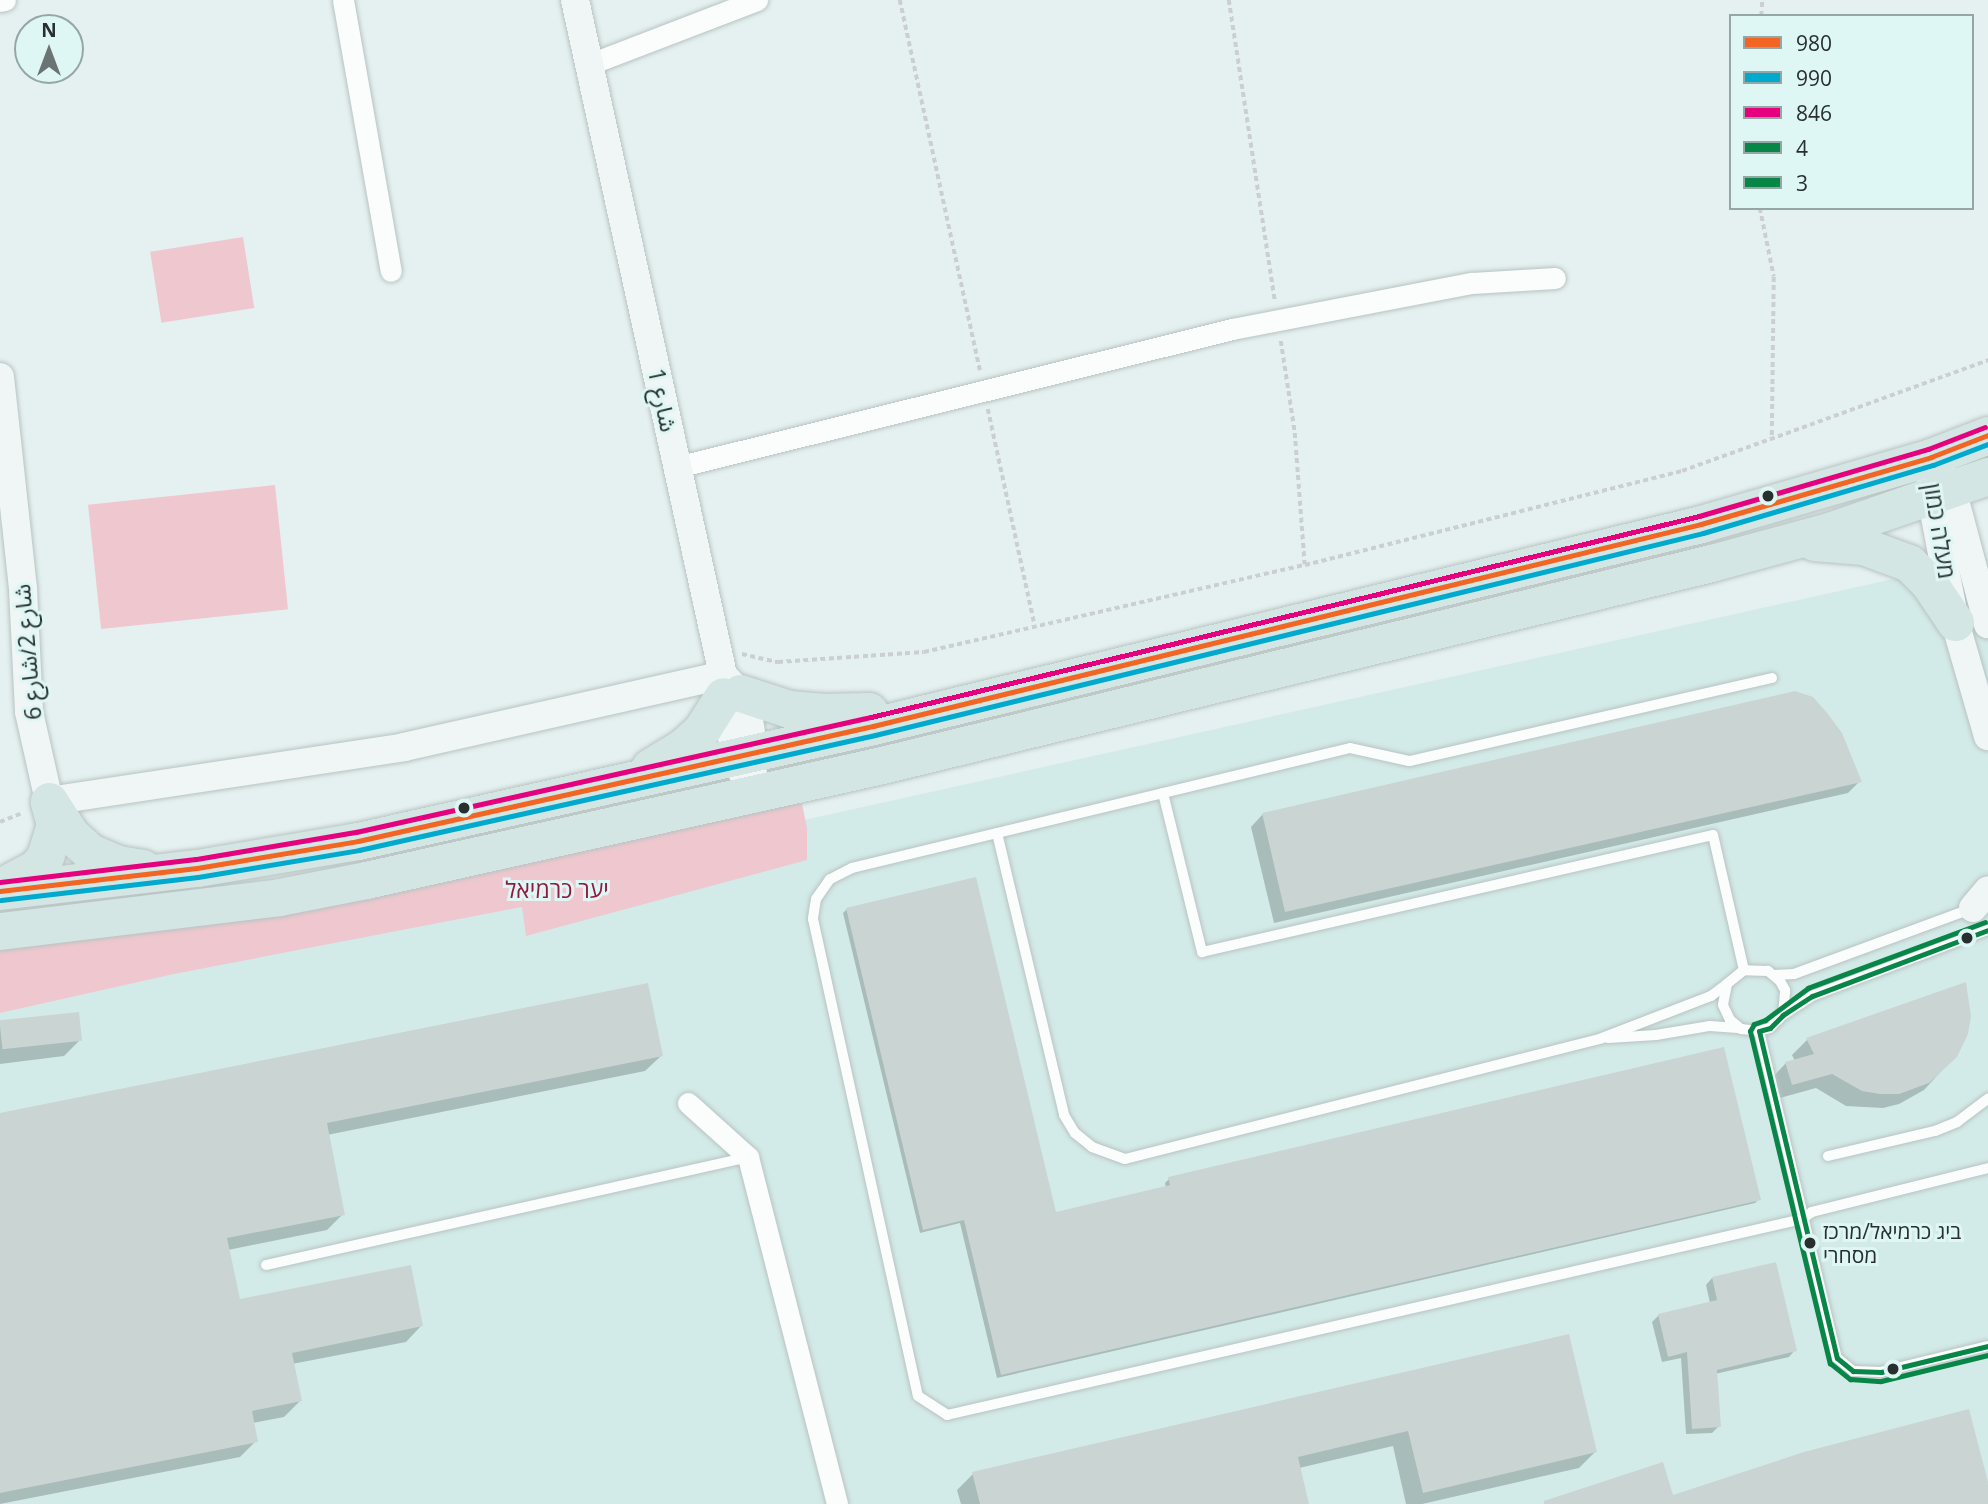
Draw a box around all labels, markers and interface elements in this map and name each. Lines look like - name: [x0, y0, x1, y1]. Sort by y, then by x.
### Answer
- north arrow: [14, 14, 84, 84]
- legend: [1729, 14, 1974, 210]
- text: N: [41, 17, 57, 43]
- text: 980: [1796, 29, 1832, 57]
- text: 990: [1796, 64, 1832, 92]
- text: 846: [1796, 99, 1832, 127]
- text: 4: [1796, 134, 1808, 162]
- text: 3: [1796, 169, 1808, 197]
- street label: شارع 1: [643, 366, 683, 434]
- street label: מעלה כמון: [1919, 481, 1961, 581]
- unlabelled marker: [1761, 489, 1775, 503]
- street label: شارع 2/شارع 6: [7, 583, 47, 721]
- unlabelled marker: [457, 801, 471, 815]
- park label: יער כרמיאל: [505, 875, 609, 903]
- unlabelled marker: [1960, 931, 1974, 945]
- place label: ביג כרמיאל/מרכז מסחרי: [1823, 1218, 1961, 1268]
- marker: ביג כרמיאל/מרכז מסחרי: [1803, 1236, 1817, 1250]
- unlabelled marker: [1886, 1362, 1900, 1376]

